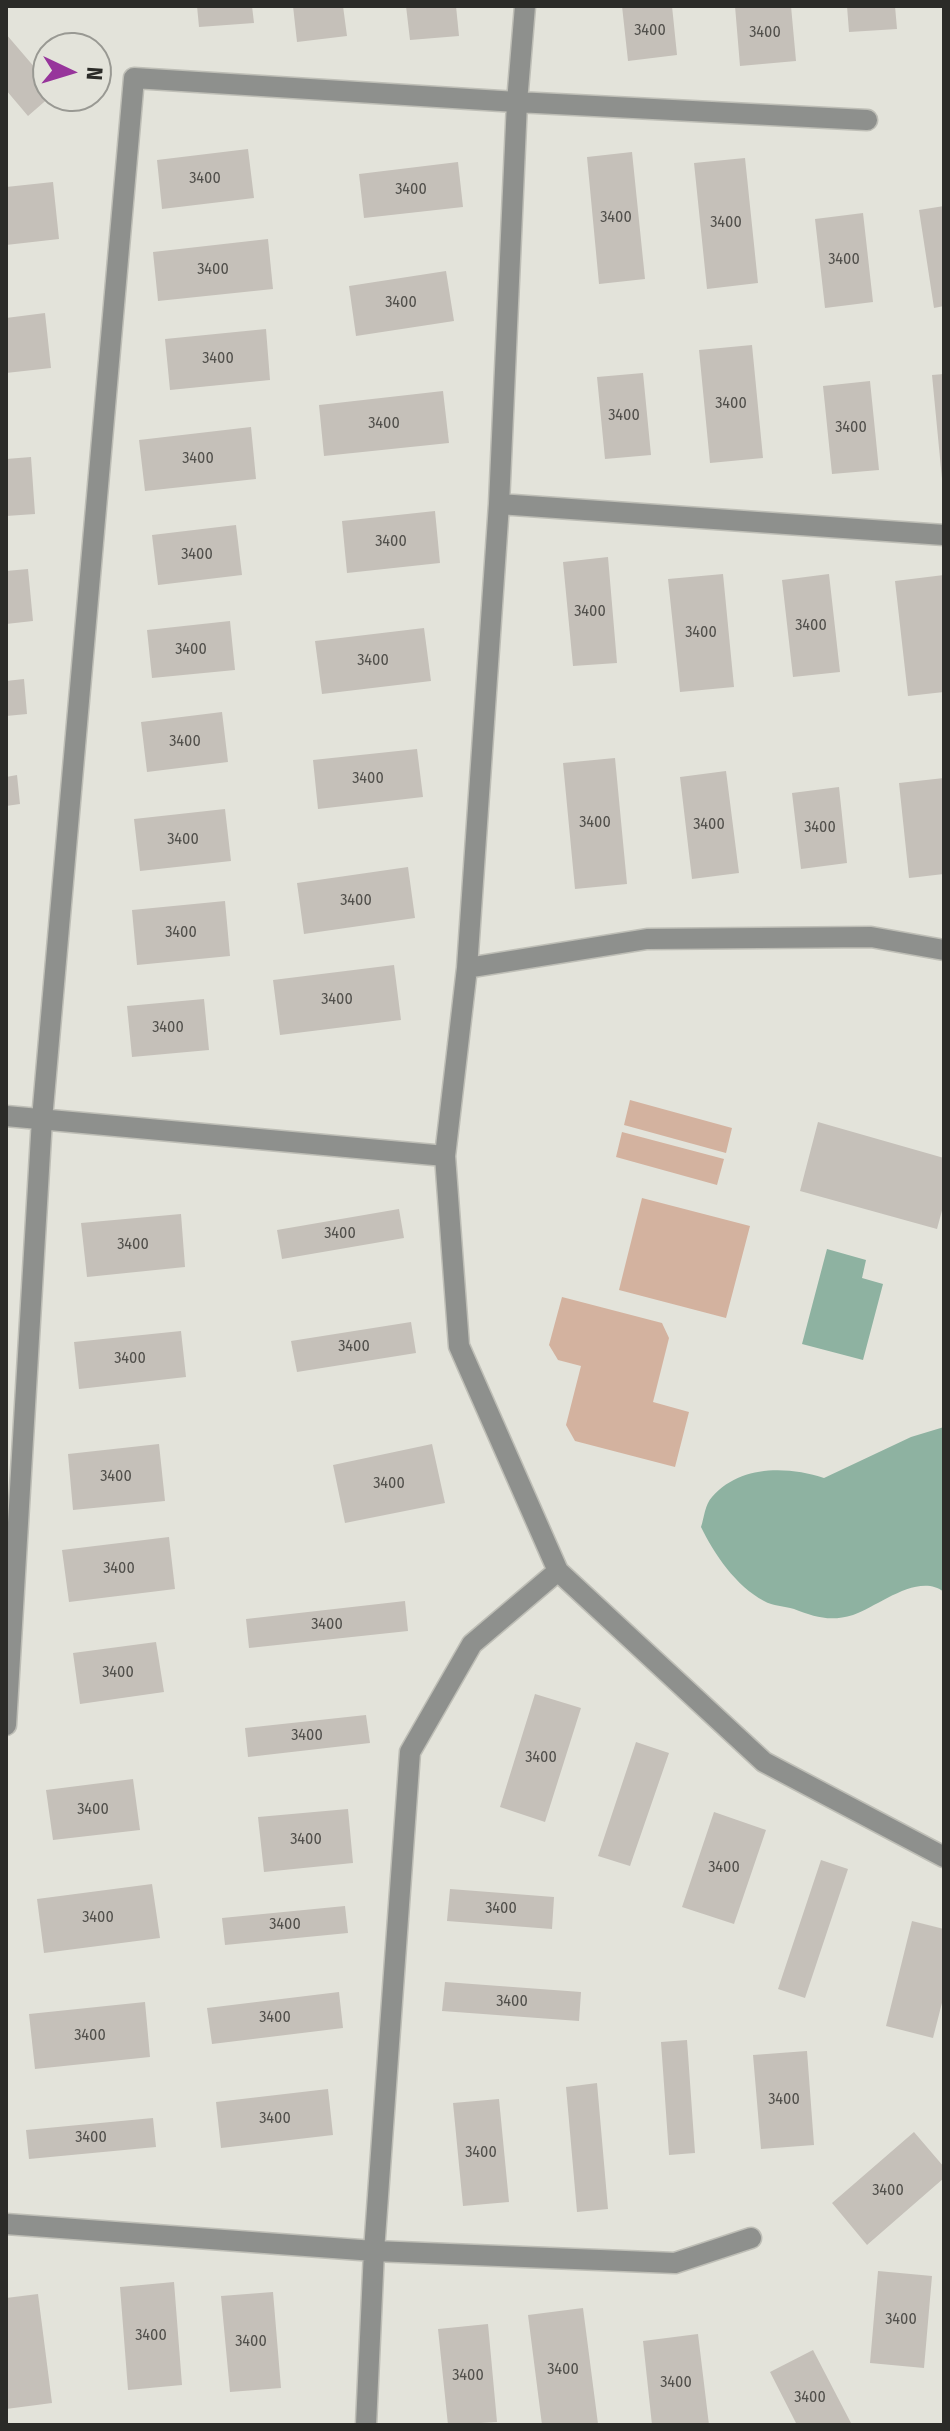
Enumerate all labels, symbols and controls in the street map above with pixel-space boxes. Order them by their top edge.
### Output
house number: 3400 [634,21,666,41]
house number: 3400 [749,23,781,43]
north arrow [32,32,112,112]
text: N [81,66,108,81]
house number: 3400 [189,169,221,189]
house number: 3400 [395,180,427,200]
house number: 3400 [600,208,632,228]
house number: 3400 [710,213,742,233]
house number: 3400 [828,250,860,270]
house number: 3400 [197,260,229,280]
house number: 3400 [385,293,417,313]
house number: 3400 [202,349,234,369]
house number: 3400 [715,394,747,414]
house number: 3400 [608,406,640,426]
house number: 3400 [368,414,400,434]
house number: 3400 [835,418,867,438]
house number: 3400 [182,449,214,469]
house number: 3400 [375,532,407,552]
house number: 3400 [181,545,213,565]
house number: 3400 [574,602,606,622]
house number: 3400 [795,616,827,636]
house number: 3400 [685,623,717,643]
house number: 3400 [175,640,207,660]
house number: 3400 [357,651,389,671]
house number: 3400 [169,732,201,752]
house number: 3400 [352,769,384,789]
house number: 3400 [579,813,611,833]
house number: 3400 [693,815,725,835]
house number: 3400 [804,818,836,838]
house number: 3400 [167,830,199,850]
house number: 3400 [340,891,372,911]
house number: 3400 [165,923,197,943]
house number: 3400 [321,990,353,1010]
house number: 3400 [152,1018,184,1038]
house number: 3400 [324,1224,356,1244]
house number: 3400 [117,1235,149,1255]
house number: 3400 [338,1337,370,1357]
house number: 3400 [114,1349,146,1369]
house number: 3400 [100,1467,132,1487]
house number: 3400 [373,1474,405,1494]
house number: 3400 [103,1559,135,1579]
house number: 3400 [311,1615,343,1635]
house number: 3400 [102,1663,134,1683]
house number: 3400 [291,1726,323,1746]
house number: 3400 [525,1748,557,1768]
house number: 3400 [77,1800,109,1820]
house number: 3400 [290,1830,322,1850]
house number: 3400 [708,1858,740,1878]
house number: 3400 [485,1899,517,1919]
house number: 3400 [82,1908,114,1928]
house number: 3400 [269,1915,301,1935]
house number: 3400 [496,1992,528,2012]
house number: 3400 [259,2008,291,2028]
house number: 3400 [74,2026,106,2046]
house number: 3400 [768,2090,800,2110]
house number: 3400 [259,2109,291,2129]
house number: 3400 [75,2128,107,2148]
house number: 3400 [465,2143,497,2163]
house number: 3400 [872,2181,904,2201]
house number: 3400 [885,2310,917,2330]
house number: 3400 [135,2326,167,2346]
house number: 3400 [235,2332,267,2352]
house number: 3400 [547,2360,579,2380]
house number: 3400 [452,2366,484,2386]
house number: 3400 [660,2373,692,2393]
house number: 3400 [794,2388,826,2408]

